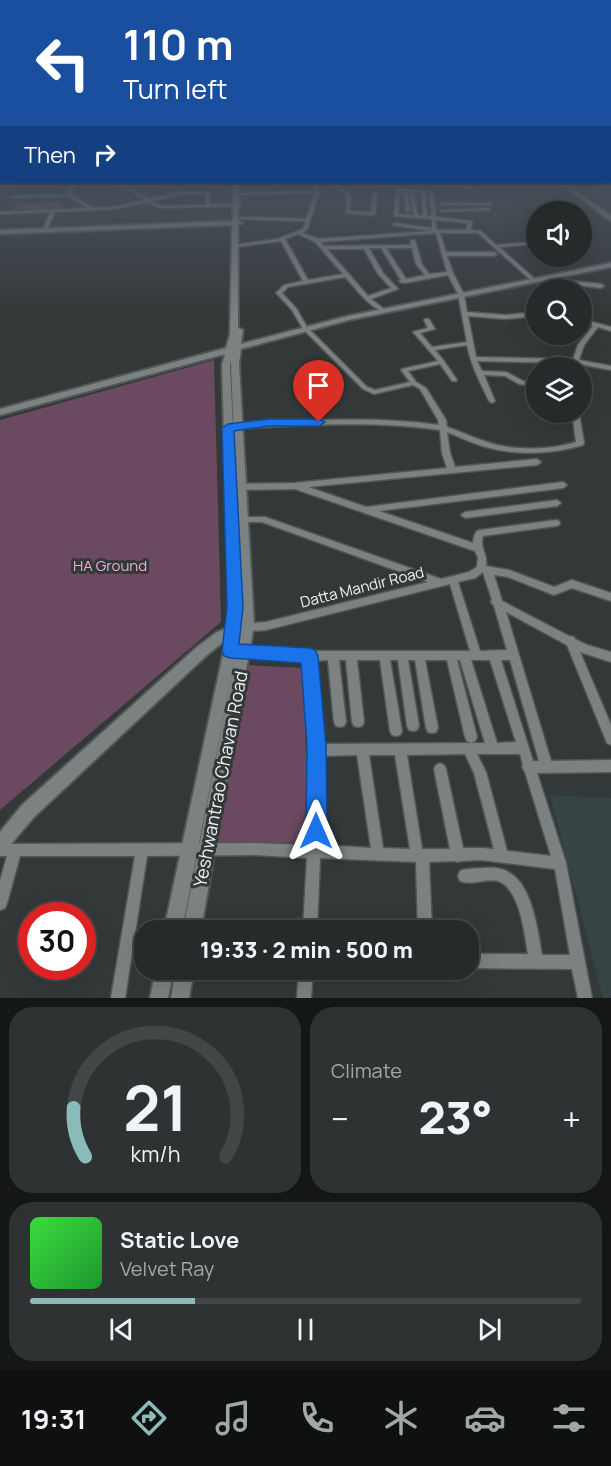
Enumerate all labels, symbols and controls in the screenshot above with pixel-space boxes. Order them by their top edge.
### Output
text: 110 m [123,15,234,73]
icon: left [24,24,102,102]
text: Turn left [123,70,227,107]
icon: right [88,138,121,171]
text: Then [24,140,76,170]
map controls [526,201,592,423]
button: sound [526,201,592,267]
button: search [526,279,592,345]
button: layers [526,357,592,423]
pin [293,360,344,422]
icon: arrive [302,369,335,402]
park label: HA Ground [73,555,147,576]
street label: Datta Mandir Road [298,561,426,613]
street label: Yeshwantrao Chavan Road [187,669,253,889]
position arrow [284,799,348,863]
speed limit sign: 30 [18,902,96,980]
text: 19:33 · 2 min · 500 m [200,935,413,965]
text: Climate [331,1057,402,1084]
text: 21 [123,1064,187,1150]
text: 23° [418,1086,492,1148]
text: − [331,1096,349,1141]
text: + [562,1096,581,1141]
text: km/h [130,1139,180,1168]
text: Static Love [120,1225,239,1255]
text: Velvet Ray [120,1255,214,1282]
icon: previous [105,1313,138,1346]
icon: pause [289,1313,322,1346]
icon: next [473,1313,506,1346]
icon: directions [128,1397,170,1439]
icon: music [212,1397,254,1439]
icon: phone [296,1397,338,1439]
icon: climate [380,1397,422,1439]
icon: car [464,1397,506,1439]
icon: filters [548,1397,590,1439]
text: 19:31 [21,1400,86,1437]

